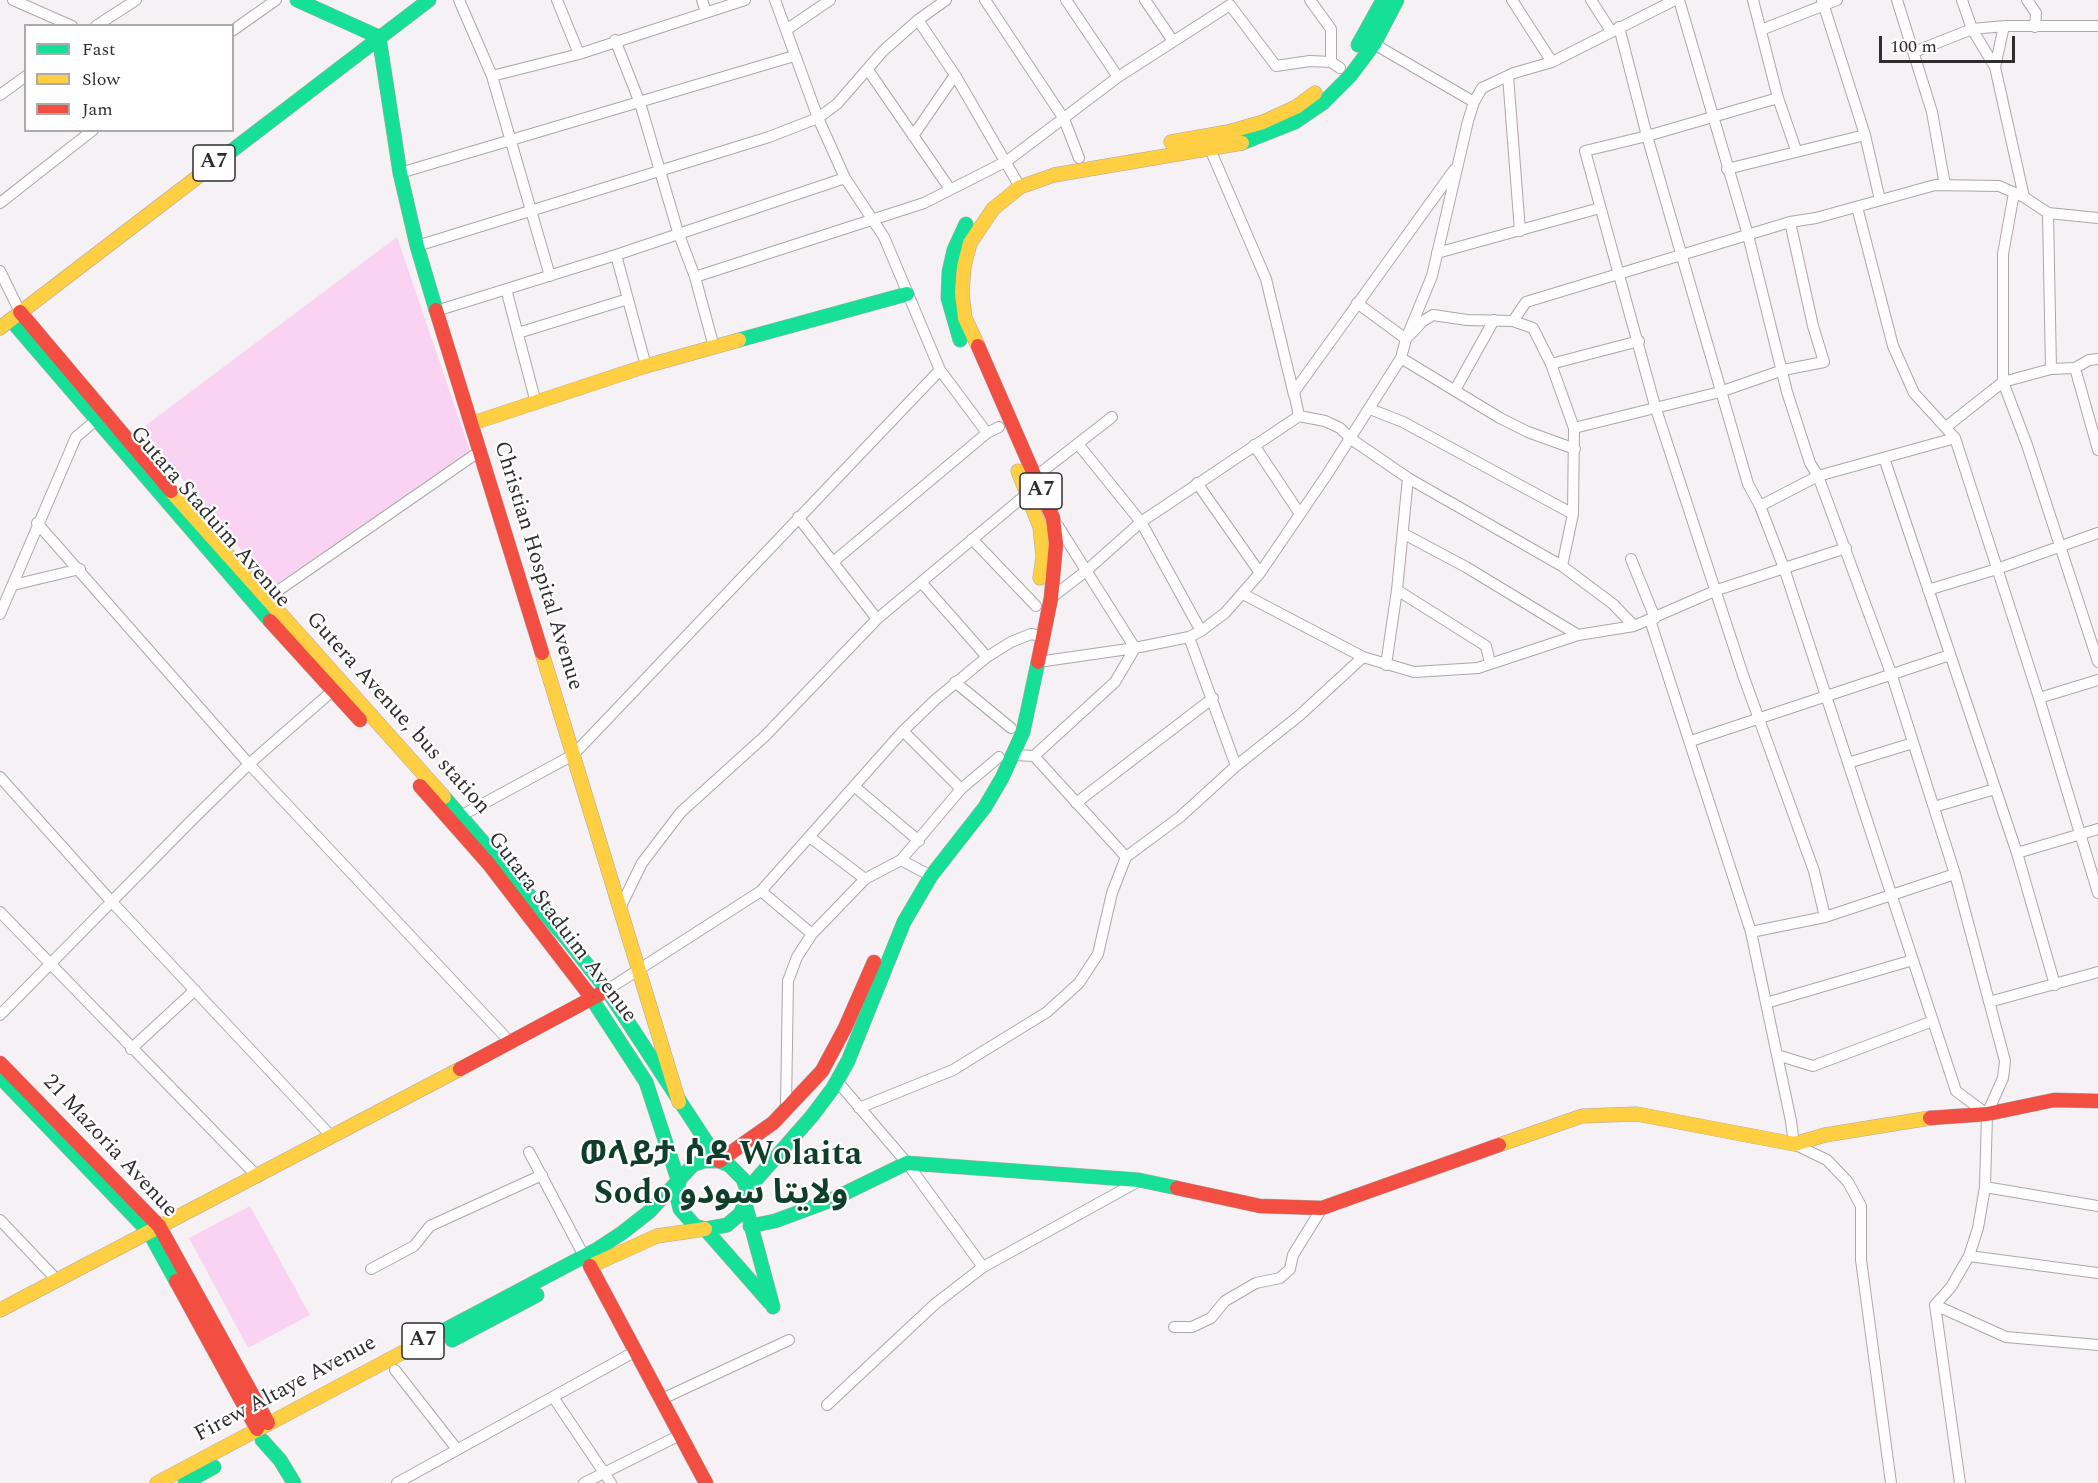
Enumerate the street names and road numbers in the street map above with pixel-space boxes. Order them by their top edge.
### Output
road number: A7 [193,145,235,181]
street label: Gutara Staduim Avenue [123,422,295,614]
street label: Christian Hospital Avenue [487,438,587,694]
road number: A7 [1020,473,1062,509]
street label: Gutera Avenue, bus station [299,607,495,821]
street label: Gutara Staduim Avenue [481,827,641,1029]
street label: 21 Mazoria Avenue [36,1070,182,1224]
road number: A7 [402,1323,444,1359]
street label: Firew Altaye Avenue [191,1331,381,1449]

